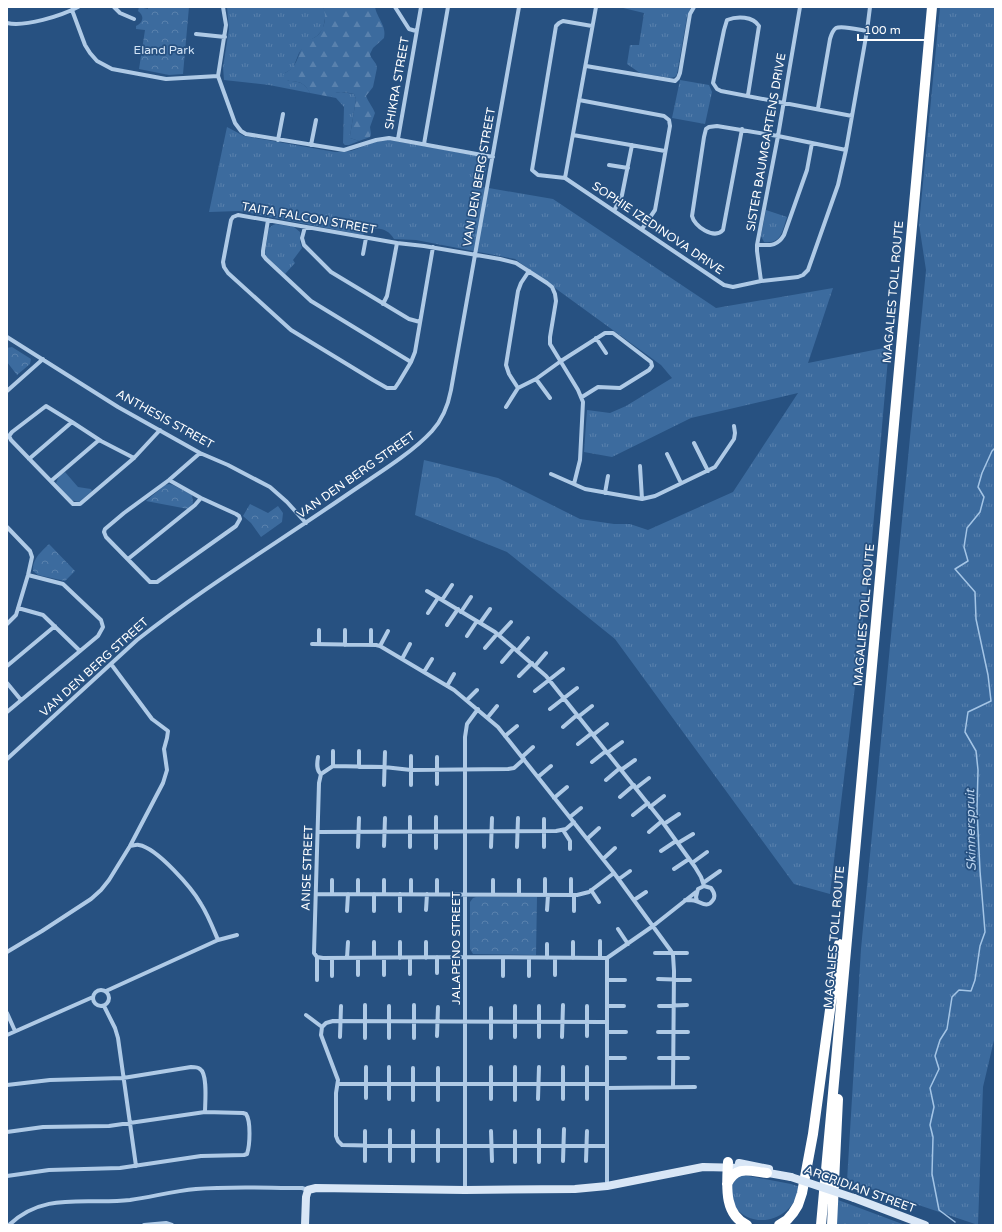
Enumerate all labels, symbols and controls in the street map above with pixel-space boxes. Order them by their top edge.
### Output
scale bar [858,16,927,42]
text: 100 m [864,23,901,37]
street label: SHIKRA STREET [382,35,412,130]
park label: Eland Park [133,43,195,57]
street label: SISTER BAUMGARTENS DRIVE [743,51,789,232]
street label: VAN DEN BERG STREET [460,106,498,248]
street label: SOPHIE IZEDINOVA DRIVE [590,179,727,278]
street label: TAITA FALCON STREET [241,199,378,237]
street label: MAGALIES TOLL ROUTE [880,220,906,364]
street label: ANTHESIS STREET [114,386,217,452]
street label: VAN DEN BERG STREET [294,428,418,521]
street label: MAGALIES TOLL ROUTE [851,543,877,687]
street label: VAN DEN BERG STREET [37,614,152,719]
water label: Skinnerspruit [962,787,980,871]
street label: ANISE STREET [299,824,316,911]
street label: MAGALIES TOLL ROUTE [821,865,847,1009]
street label: JALAPENO STREET [449,890,463,1005]
street label: ARCRIDIAN STREET [802,1162,918,1216]

